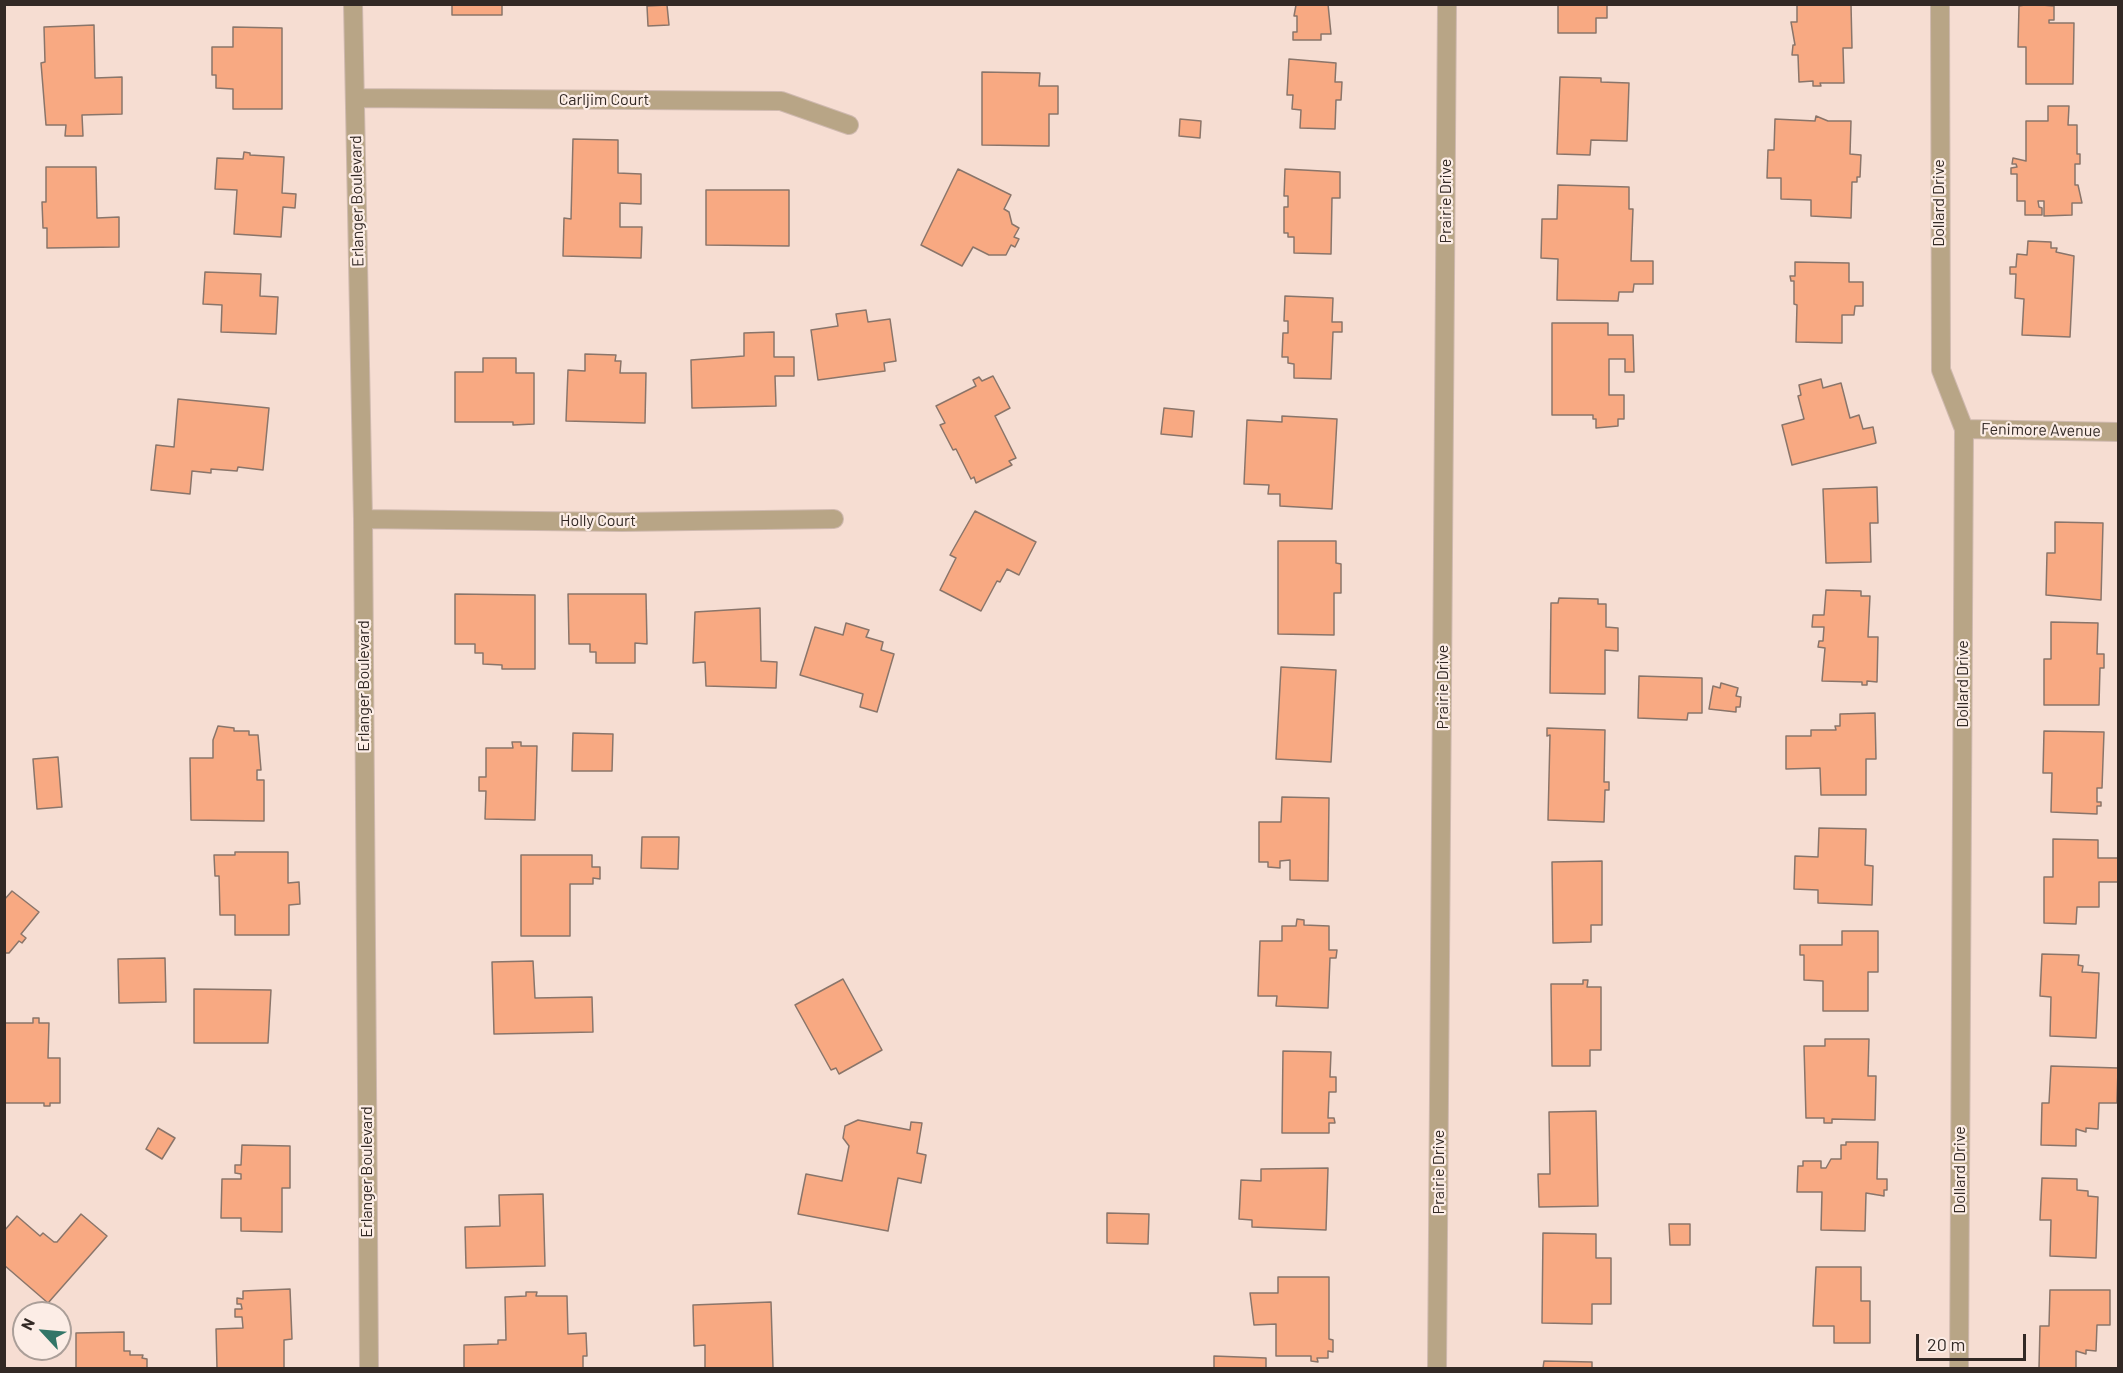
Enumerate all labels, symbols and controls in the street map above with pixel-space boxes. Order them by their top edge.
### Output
street label: Carljim Court [559,90,649,110]
street label: Erlanger Boulevard [346,135,368,267]
street label: Prairie Drive [1436,159,1456,243]
street label: Dollard Drive [1929,159,1949,247]
street label: Fenimore Avenue [1981,419,2101,441]
street label: Holly Court [560,511,636,531]
street label: Erlanger Boulevard [354,620,374,752]
street label: Dollard Drive [1953,640,1973,728]
street label: Prairie Drive [1433,645,1453,729]
street label: Erlanger Boulevard [357,1106,377,1238]
street label: Dollard Drive [1950,1126,1970,1214]
street label: Prairie Drive [1429,1130,1449,1214]
north arrow [12,1301,72,1361]
text: N [16,1315,38,1333]
scale bar [1919,1322,2028,1360]
text: 20 m [1927,1333,1965,1355]

